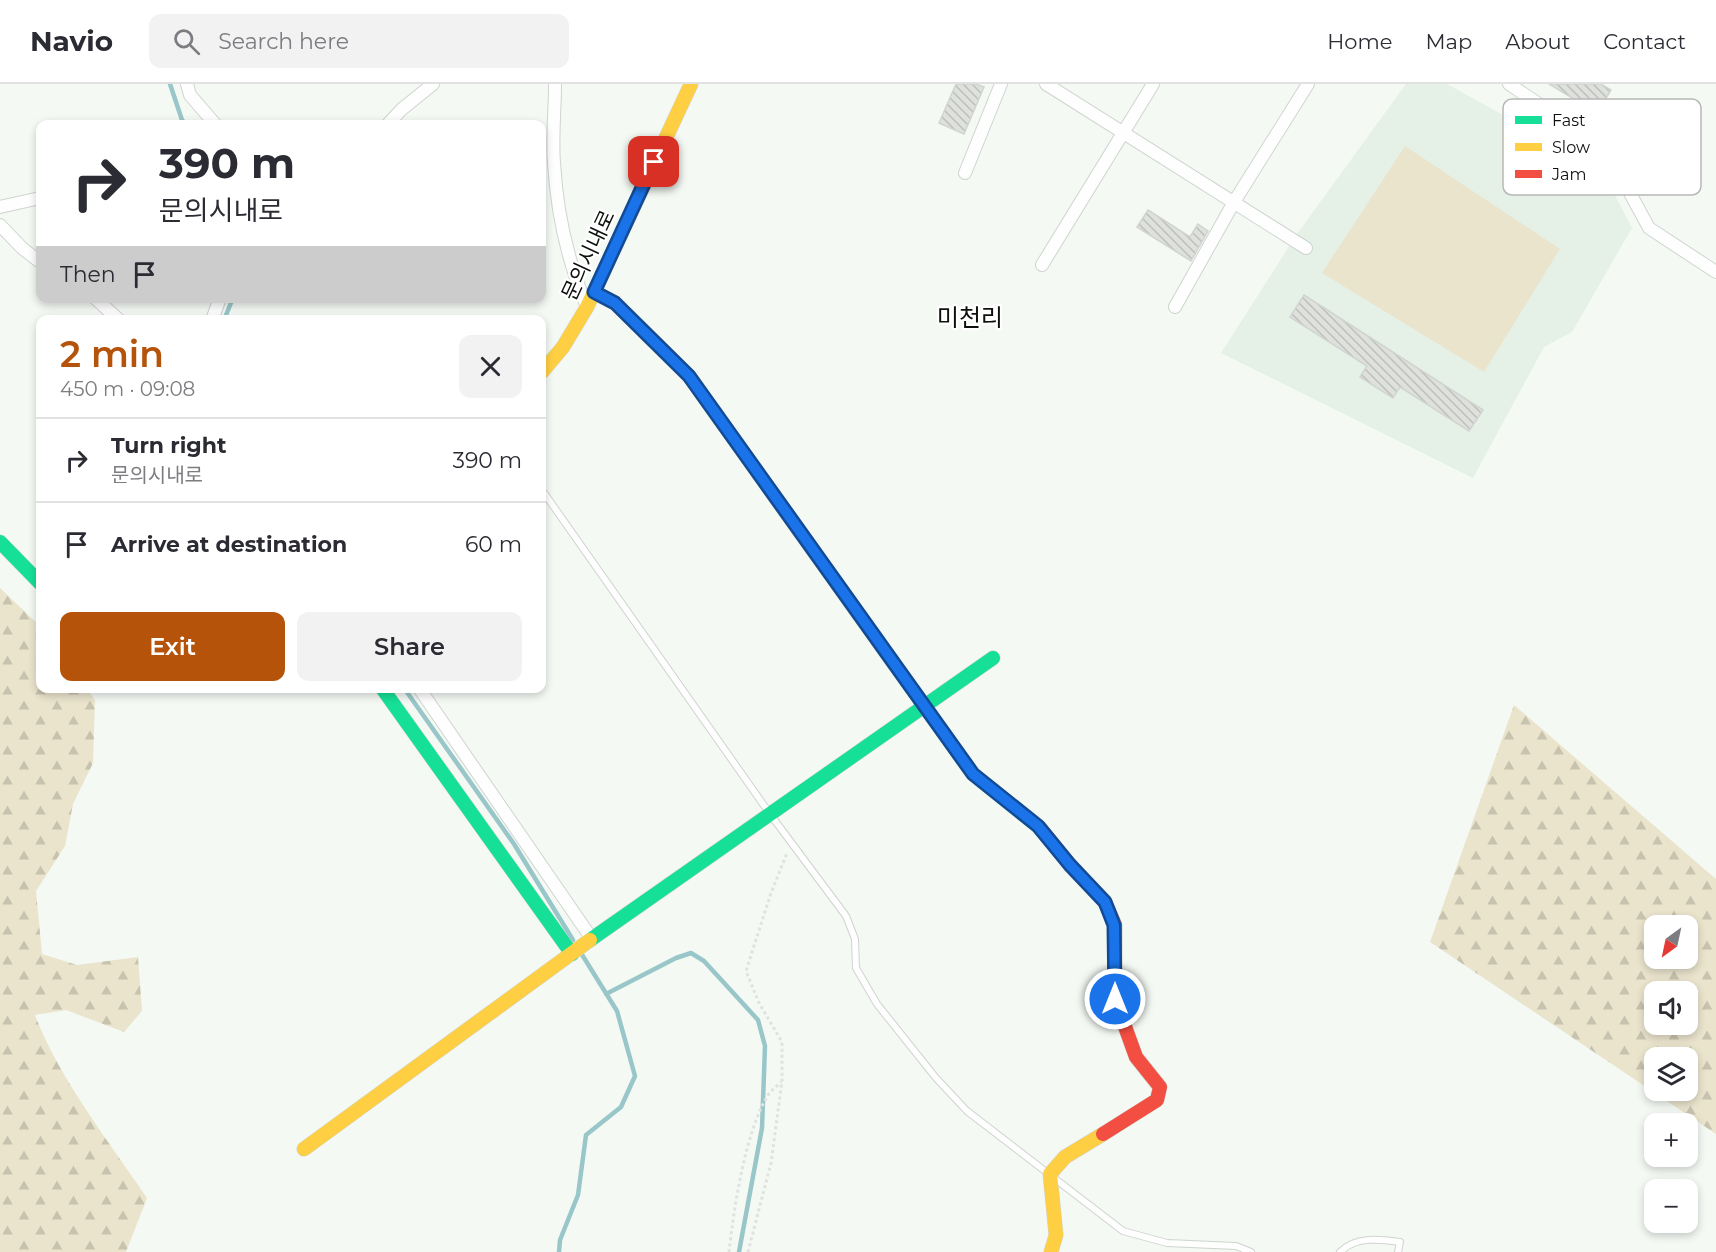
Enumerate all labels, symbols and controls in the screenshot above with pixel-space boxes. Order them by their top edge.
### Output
search box [149,14,569,68]
text: Navio [30,24,113,58]
icon: search [170,25,203,58]
text: Search here [218,28,349,55]
text: Home [1327,29,1392,54]
text: Map [1425,29,1472,54]
text: About [1505,29,1570,54]
text: Contact [1603,29,1686,54]
legend [1503,99,1701,195]
text: Fast [1552,111,1586,130]
pin [628,136,679,187]
text: 390 m [159,137,295,189]
text: Slow [1552,138,1590,157]
icon: right [60,144,138,222]
icon: arrive [637,145,670,178]
text: Jam [1551,165,1586,184]
text: 문의시내로 [159,194,283,227]
street label: 문의시내로 [556,206,620,304]
icon: arrive [128,258,161,291]
text: Then [60,261,116,288]
district label: 미천리 [937,303,1003,332]
text: 2 min [60,332,164,376]
button: close [459,335,522,398]
text: 450 m · 09:08 [60,377,195,401]
text: Turn right [111,432,226,459]
icon: right [60,444,93,477]
text: 390 m [453,447,522,474]
text: 문의시내로 [111,463,203,487]
icon: arrive [60,528,93,561]
text: Arrive at destination [111,531,347,558]
text: 60 m [465,531,522,558]
button: Exit [60,612,285,681]
button: Share [297,612,522,681]
north arrow [1644,915,1698,969]
map controls [1644,915,1698,1233]
position arrow [1083,967,1147,1031]
button: sound [1644,981,1698,1035]
button: layers [1644,1047,1698,1101]
button: + [1644,1113,1698,1167]
button: − [1644,1179,1698,1233]

